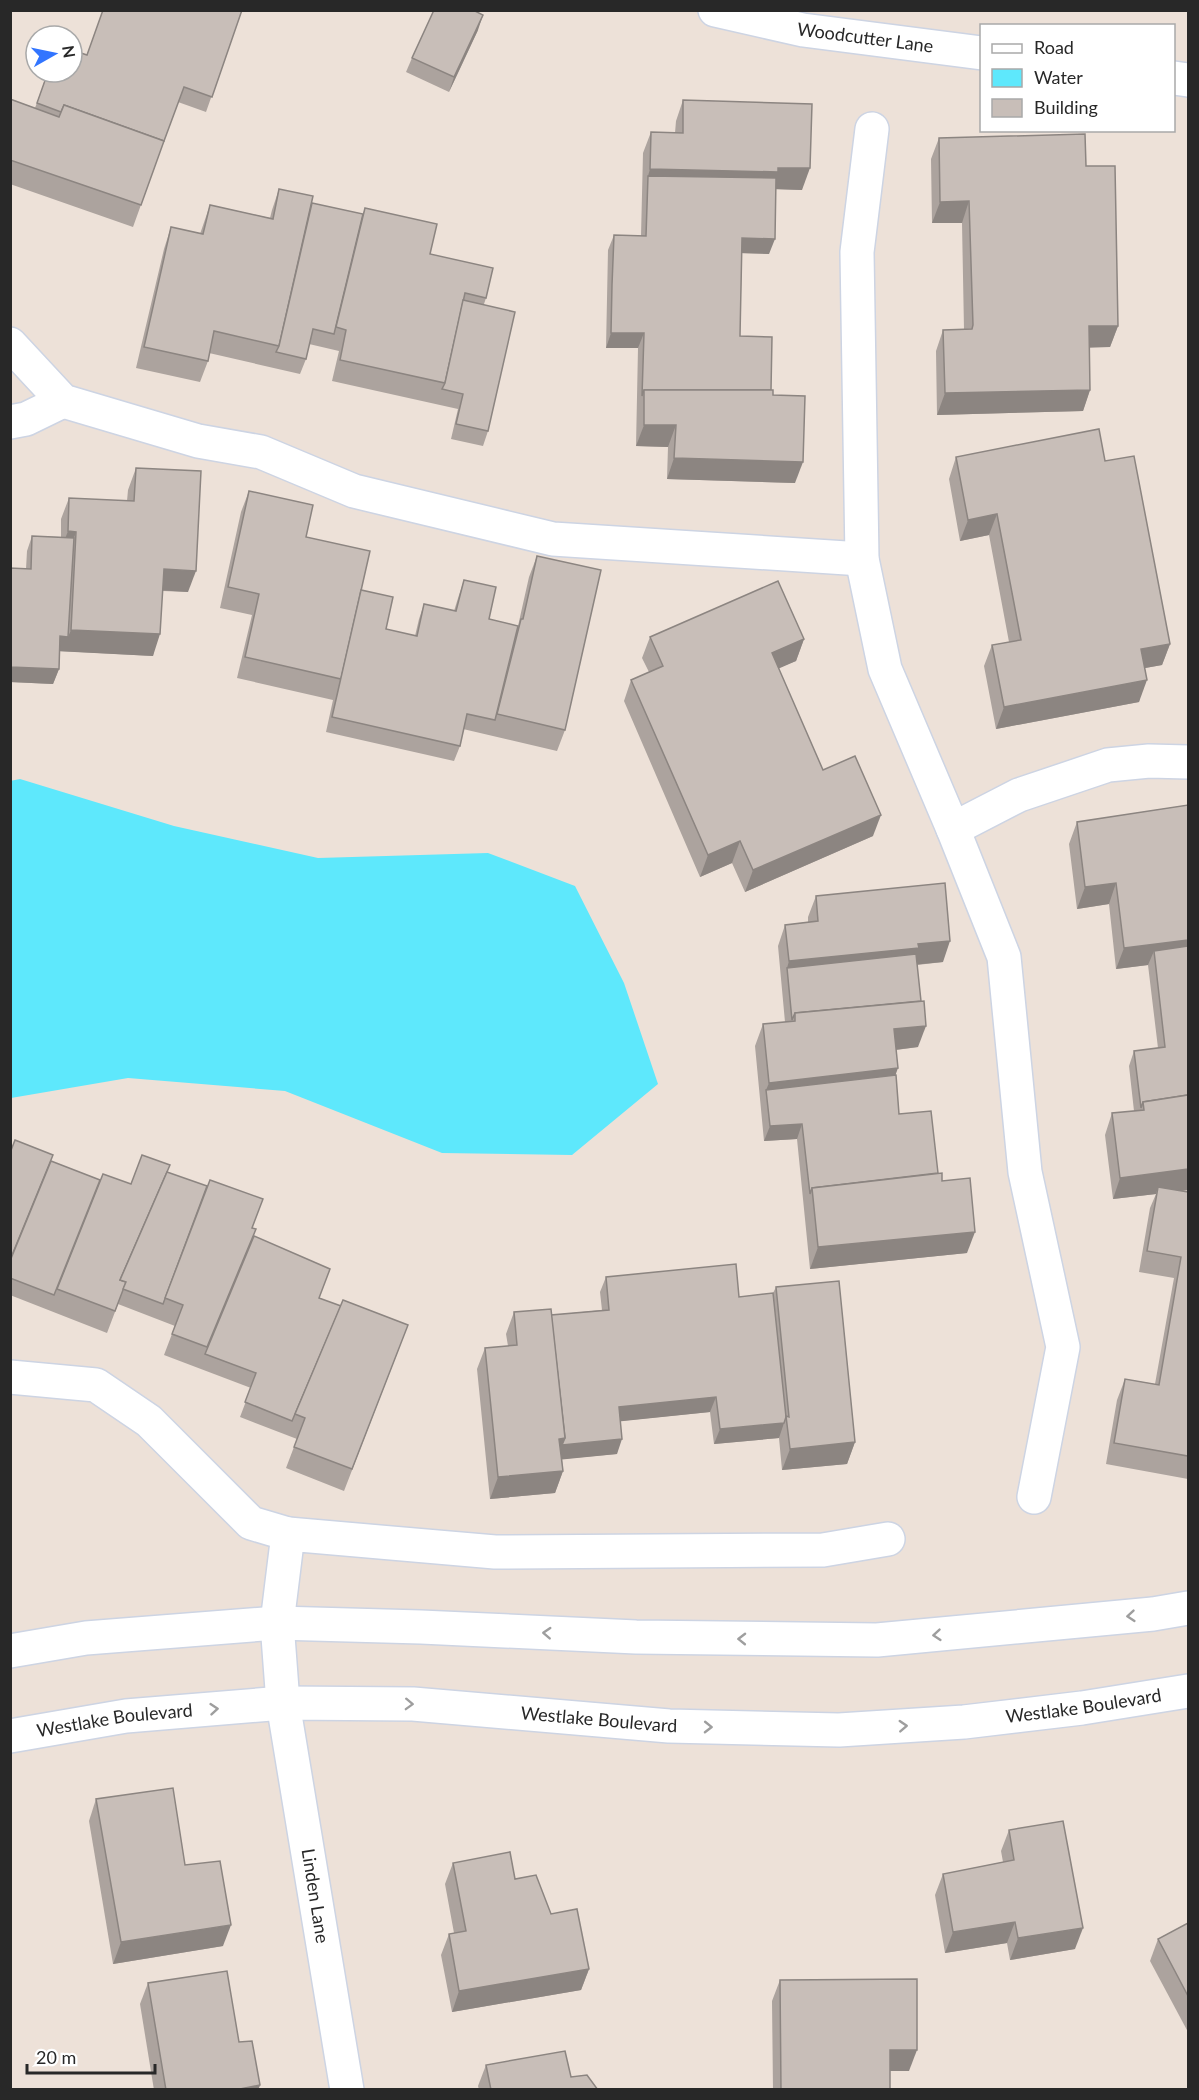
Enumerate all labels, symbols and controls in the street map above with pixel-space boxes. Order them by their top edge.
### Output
street label: Woodcutter Lane [796,17,935,57]
north arrow [24,24,84,84]
legend [980,24,1175,132]
text: Road [1034,36,1074,58]
text: N [59,44,80,59]
text: Water [1034,66,1083,88]
text: Building [1034,96,1098,118]
one-way arrow [1126,1609,1135,1622]
one-way arrow [542,1626,551,1639]
one-way arrow [932,1628,941,1641]
one-way arrow [737,1632,746,1645]
street label: Westlake Boulevard [1004,1683,1163,1727]
one-way arrow [404,1697,413,1710]
street label: Westlake Boulevard [35,1699,193,1741]
street label: Westlake Boulevard [520,1701,678,1736]
one-way arrow [210,1702,219,1715]
one-way arrow [898,1719,907,1732]
one-way arrow [703,1721,712,1733]
street label: Linden Lane [298,1847,334,1945]
scale bar [27,2037,154,2075]
text: 20 m [36,2046,76,2068]

